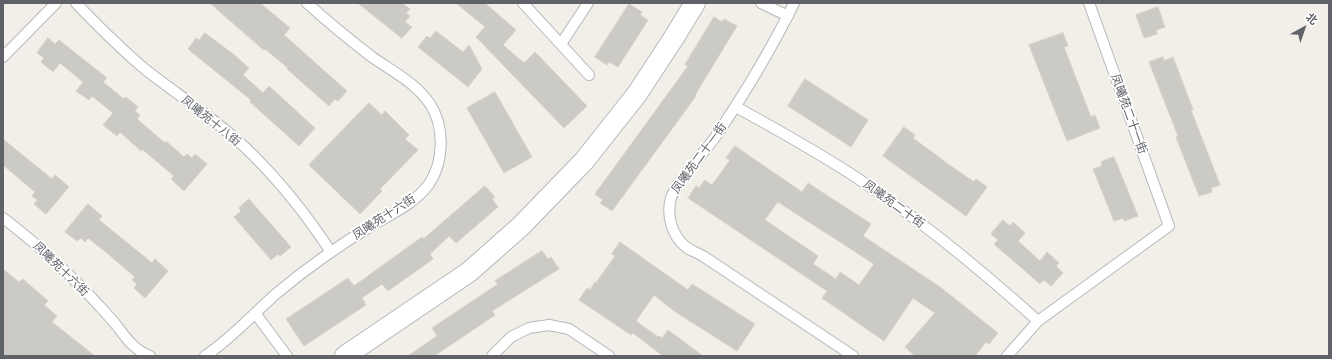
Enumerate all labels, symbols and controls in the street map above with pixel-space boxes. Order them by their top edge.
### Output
north arrow [1284,8,1324,48]
text: 北 [1304,10,1320,27]
street label: 凤曦苑二十一街 [1108,72,1150,156]
street label: 凤曦苑十八街 [178,93,244,149]
street label: 凤曦苑二十一街 [668,120,730,196]
street label: 凤曦苑二十街 [861,177,927,231]
street label: 凤曦苑十六街 [350,191,418,243]
street label: 凤曦苑十六街 [30,239,92,299]

